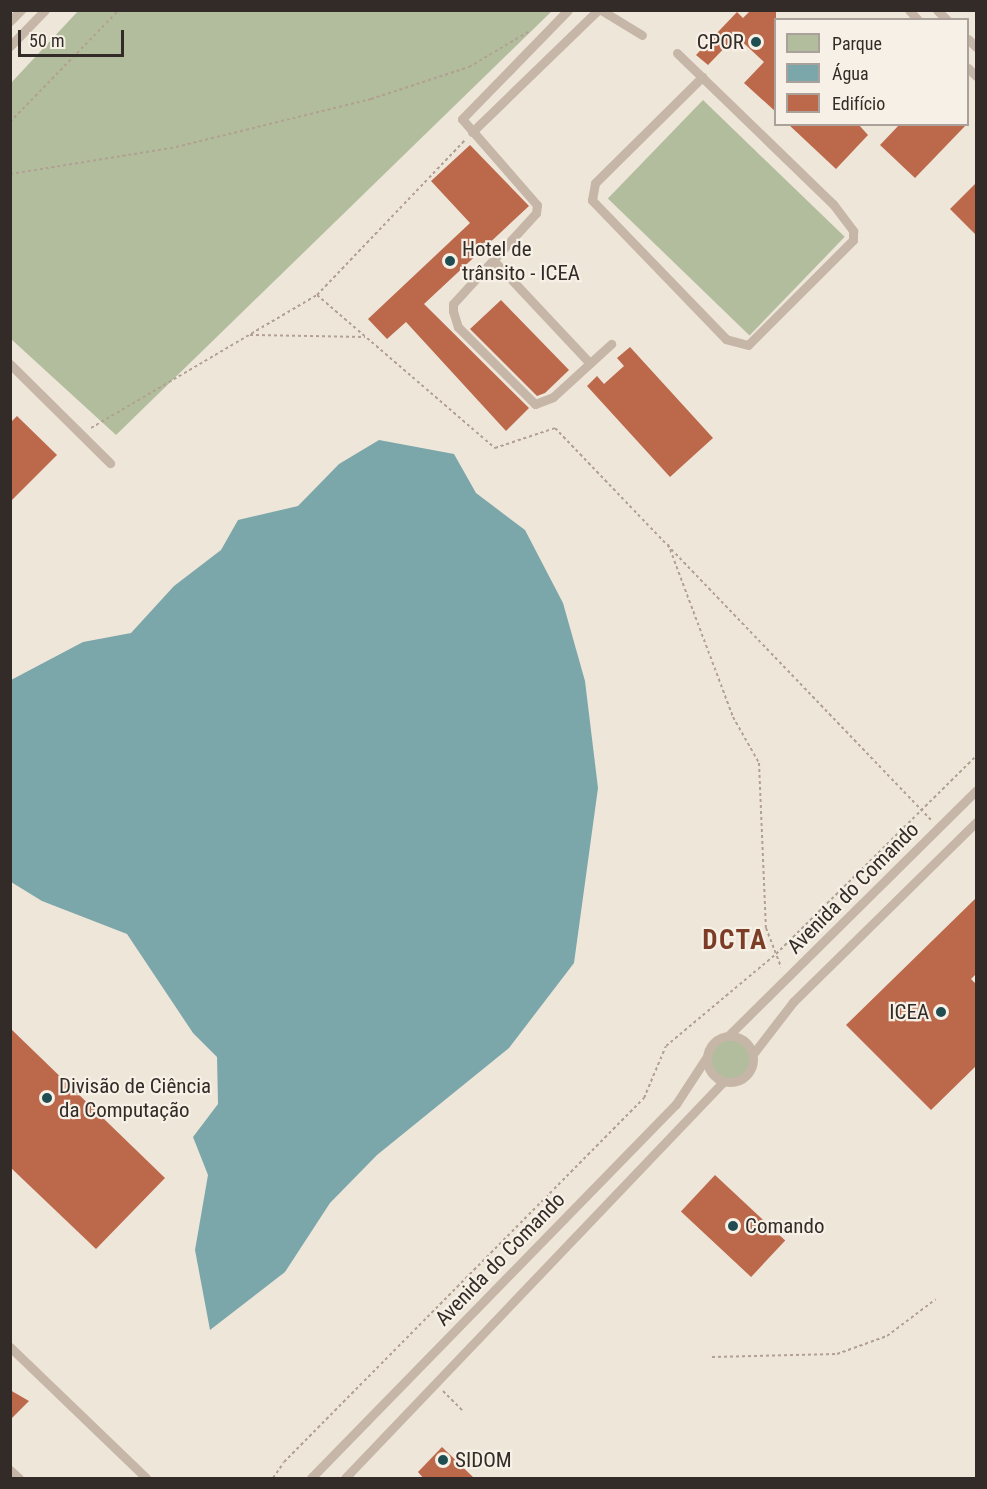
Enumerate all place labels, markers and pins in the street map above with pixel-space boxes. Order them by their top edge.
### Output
place label: CPOR [697,29,744,55]
marker: CPOR [749,35,763,49]
place label: Hotel de trânsito - ICEA [462,236,580,286]
marker: Hotel de trânsito - ICEA [443,254,457,268]
place label: ICEA [889,999,929,1025]
marker: ICEA [934,1005,948,1019]
place label: Divisão de Ciência da Computação [59,1073,211,1123]
marker: Divisão de Ciência da Computação [40,1091,54,1105]
place label: Comando [745,1213,824,1239]
marker: Comando [726,1219,740,1233]
place label: SIDOM [455,1447,512,1473]
marker: SIDOM [436,1453,450,1467]

